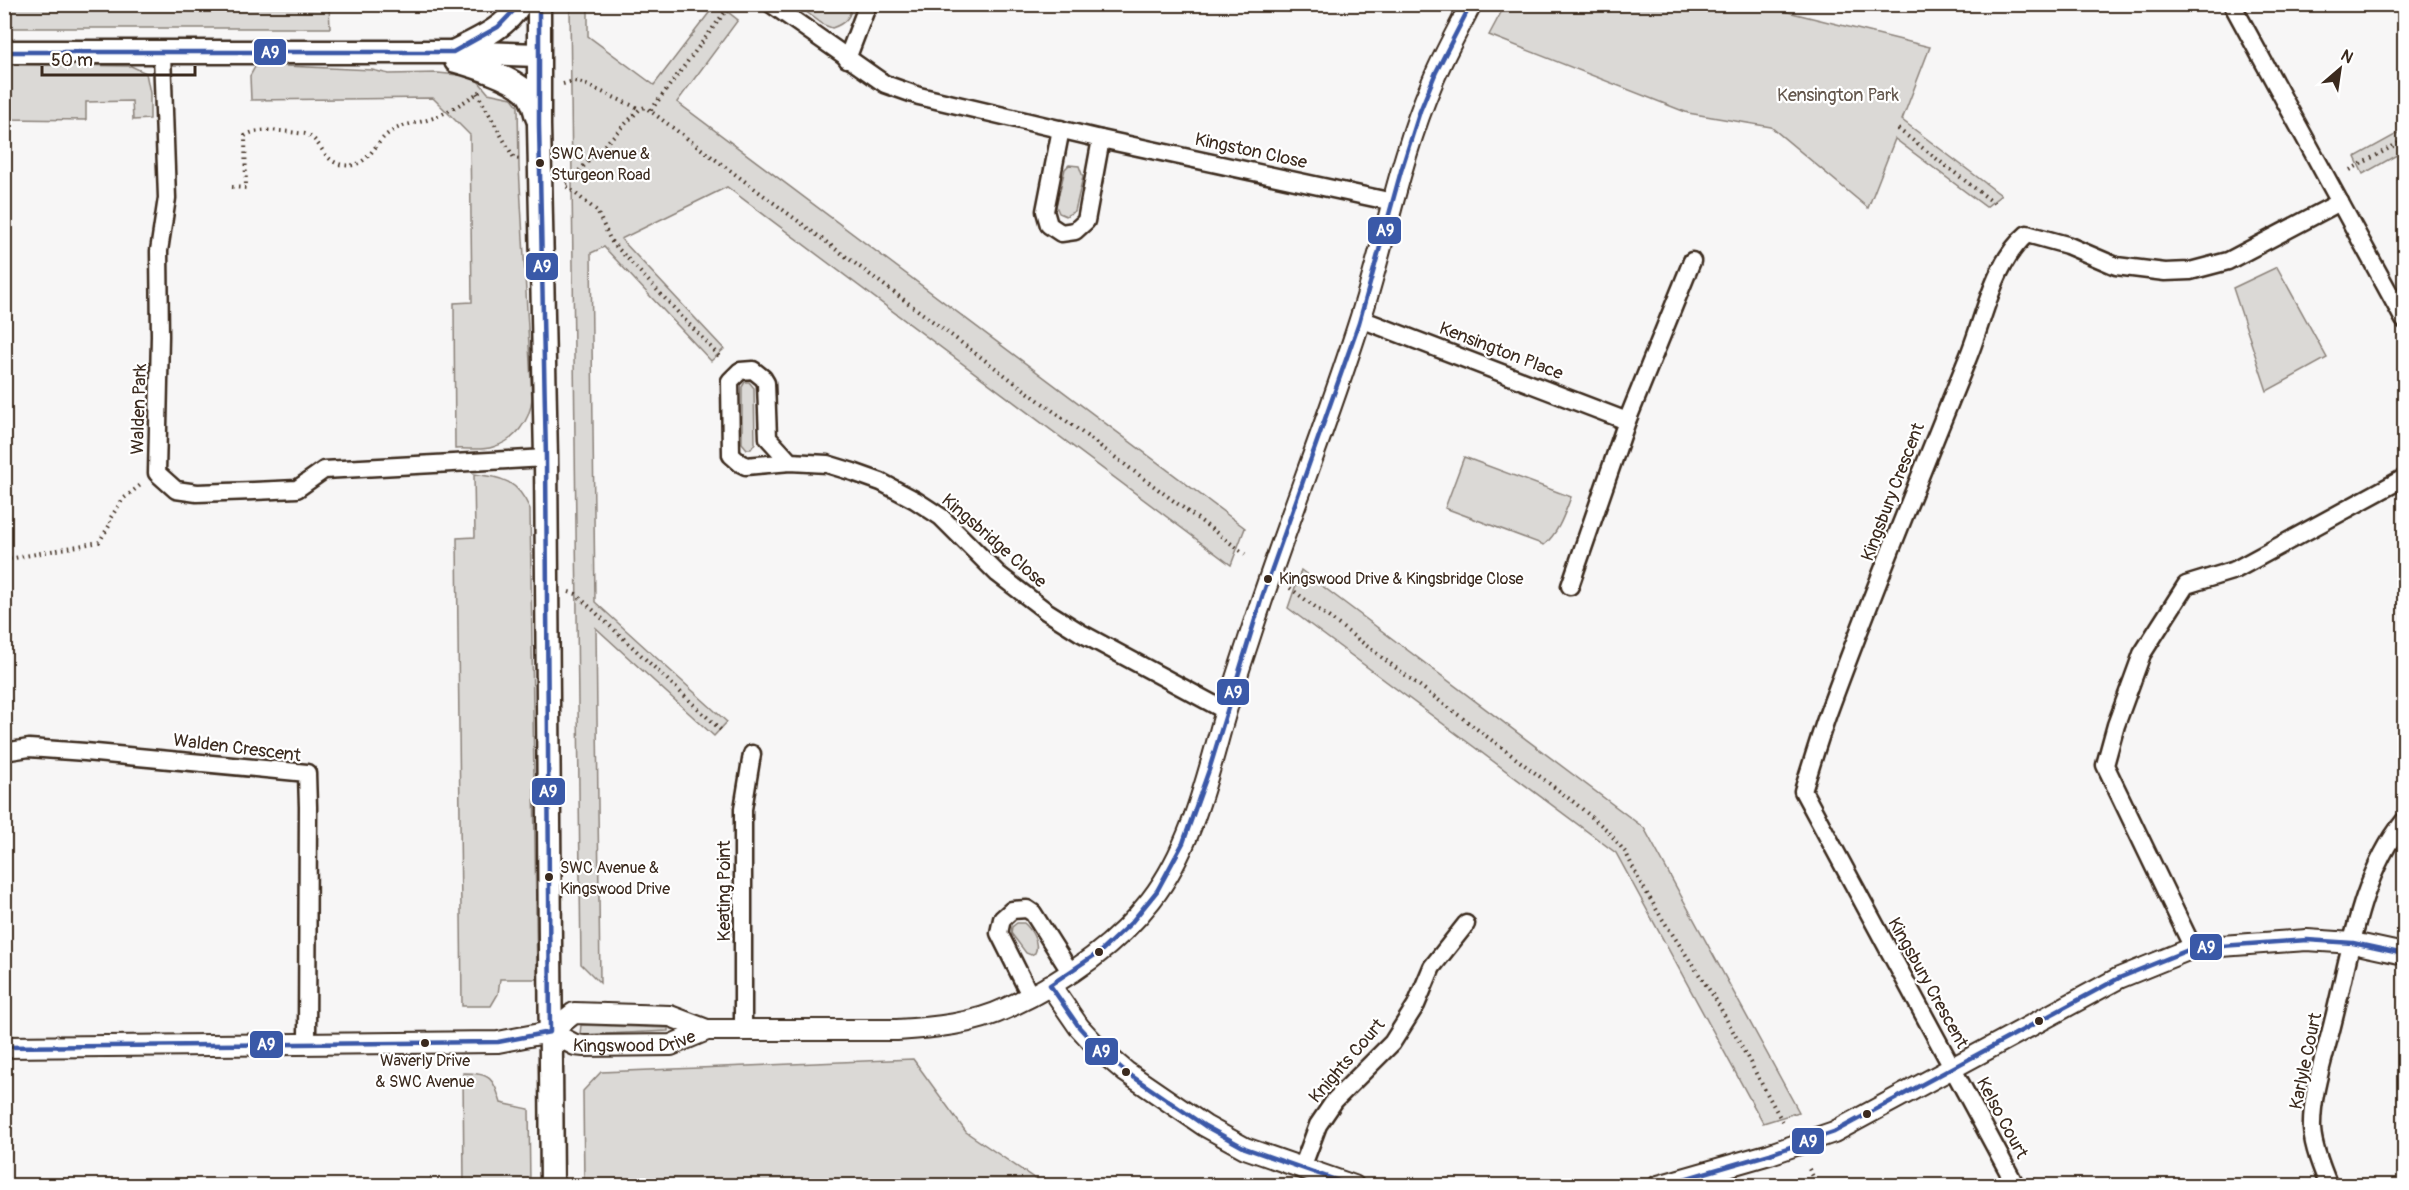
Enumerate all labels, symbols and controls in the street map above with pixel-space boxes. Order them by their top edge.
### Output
line badge: A9 [253,38,287,66]
scale bar [42,39,195,77]
north arrow [2310,39,2370,99]
text: A9 [261,43,279,63]
text: N [2337,45,2357,68]
text: 50 m [51,49,93,72]
park label: Kensington Park [1777,84,1899,107]
street label: Kingston Close [1193,128,1309,174]
place label: SWC Avenue & Sturgeon Road [551,144,651,185]
marker: SWC Avenue & Sturgeon Road [534,157,546,169]
line badge: A9 [1367,216,1402,245]
text: A9 [1376,221,1394,241]
line badge: A9 [525,252,559,281]
text: A9 [533,257,551,277]
street label: Kensington Place [1436,317,1566,385]
street label: Walden Park [126,363,152,455]
street label: Kingsbury Crescent [1856,419,1930,564]
street label: Kingsbridge Close [937,489,1052,593]
place label: Kingswood Drive & Kingsbridge Close [1279,569,1524,589]
marker: Kingswood Drive & Kingsbridge Close [1262,573,1274,585]
line badge: A9 [1216,678,1250,706]
text: A9 [1224,683,1242,703]
street label: Walden Crescent [172,729,303,767]
line badge: A9 [531,777,566,806]
text: A9 [539,782,557,802]
street label: Keating Point [713,840,736,941]
place label: SWC Avenue & Kingswood Drive [560,858,670,899]
marker: SWC Avenue & Kingswood Drive [543,871,555,883]
street label: Kingsbury Crescent [1883,914,1974,1053]
line badge: A9 [2189,933,2223,961]
text: A9 [2197,938,2215,958]
unlabelled marker [1093,946,1105,958]
street label: Karlyle Court [2285,1010,2328,1111]
street label: Knights Court [1304,1013,1390,1108]
unlabelled marker [2033,1015,2045,1027]
street label: Kingswood Drive [572,1024,699,1058]
line badge: A9 [249,1030,284,1059]
text: A9 [257,1035,275,1055]
marker: Waverly Drive & SWC Avenue [419,1037,431,1049]
line badge: A9 [1084,1037,1119,1066]
text: A9 [1092,1042,1110,1062]
place label: Waverly Drive & SWC Avenue [375,1051,475,1092]
unlabelled marker [1120,1066,1132,1078]
street label: Kelso Court [1971,1073,2033,1163]
unlabelled marker [1861,1108,1873,1120]
line badge: A9 [1791,1127,1825,1155]
text: A9 [1799,1132,1817,1152]

